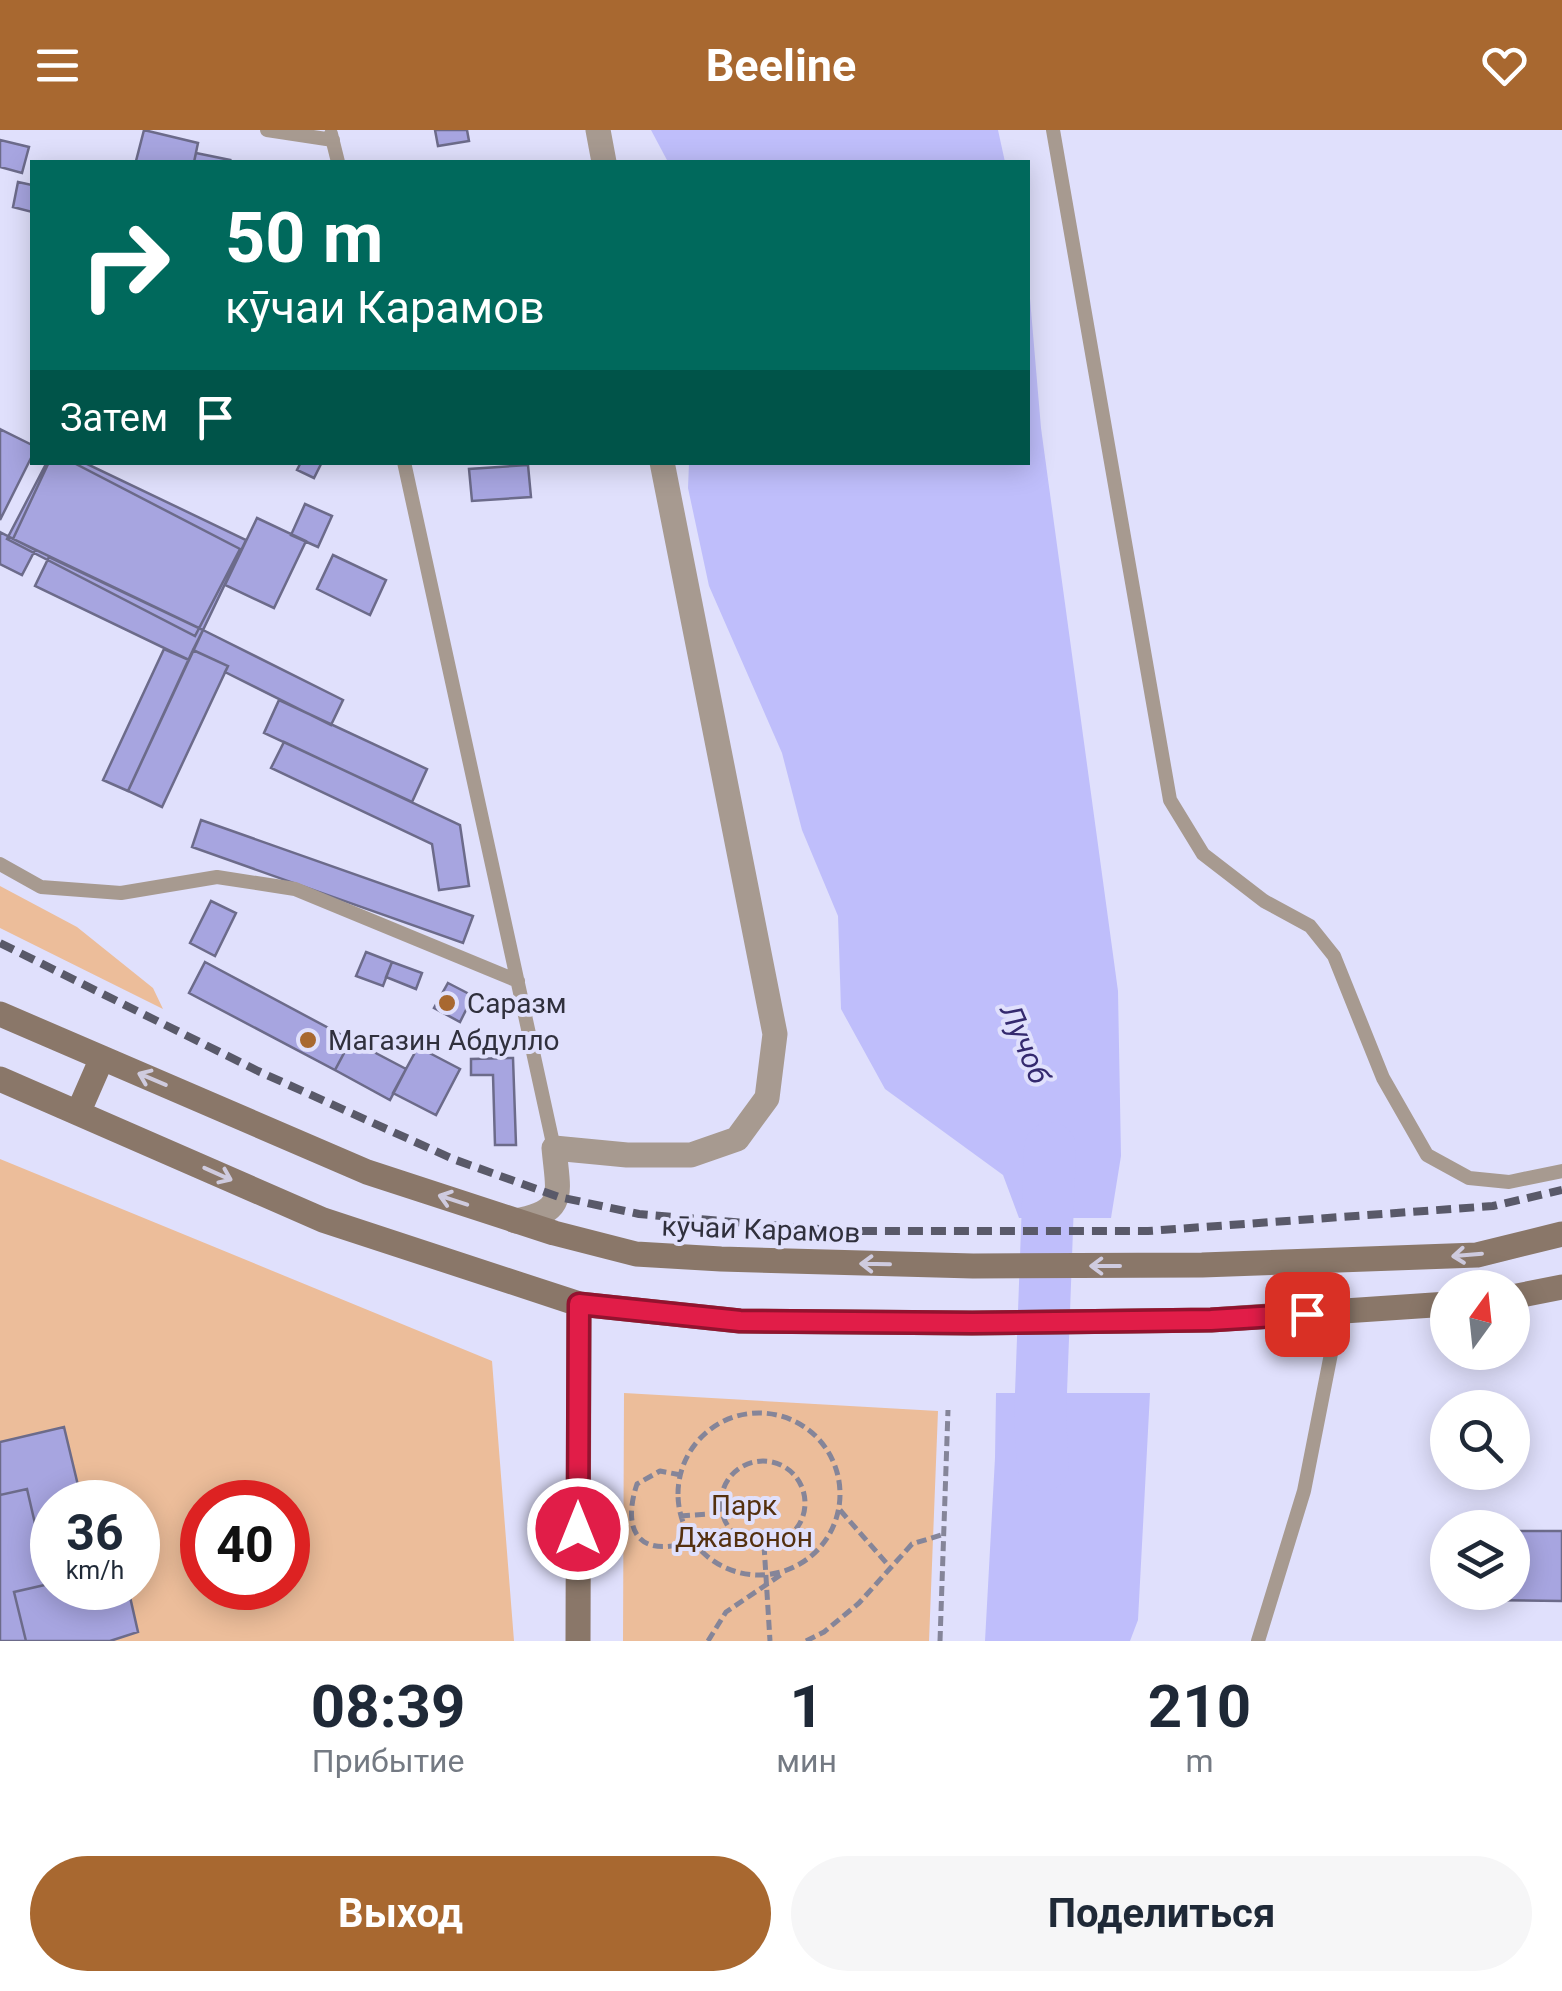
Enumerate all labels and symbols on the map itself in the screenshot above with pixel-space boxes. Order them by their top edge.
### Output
place label: Саразм [467,987,566,1020]
marker: Саразм [436,992,458,1014]
water label: Лучоб [993,998,1058,1090]
place label: Магазин Абдулло [328,1024,560,1057]
marker: Магазин Абдулло [297,1029,319,1051]
one-way arrow [137,1069,168,1087]
one-way arrow [202,1166,233,1184]
one-way arrow [438,1190,470,1208]
street label: кӯчаи Карамов [661,1210,861,1249]
one-way arrow [1451,1245,1484,1264]
one-way arrow [860,1254,892,1274]
one-way arrow [1089,1256,1121,1275]
north arrow [1430,1270,1530,1370]
pin [1265,1272,1350,1357]
position arrow [526,1477,630,1581]
speed limit sign: 40 [180,1480,310,1610]
park label: Парк Джавонон [675,1489,813,1554]

